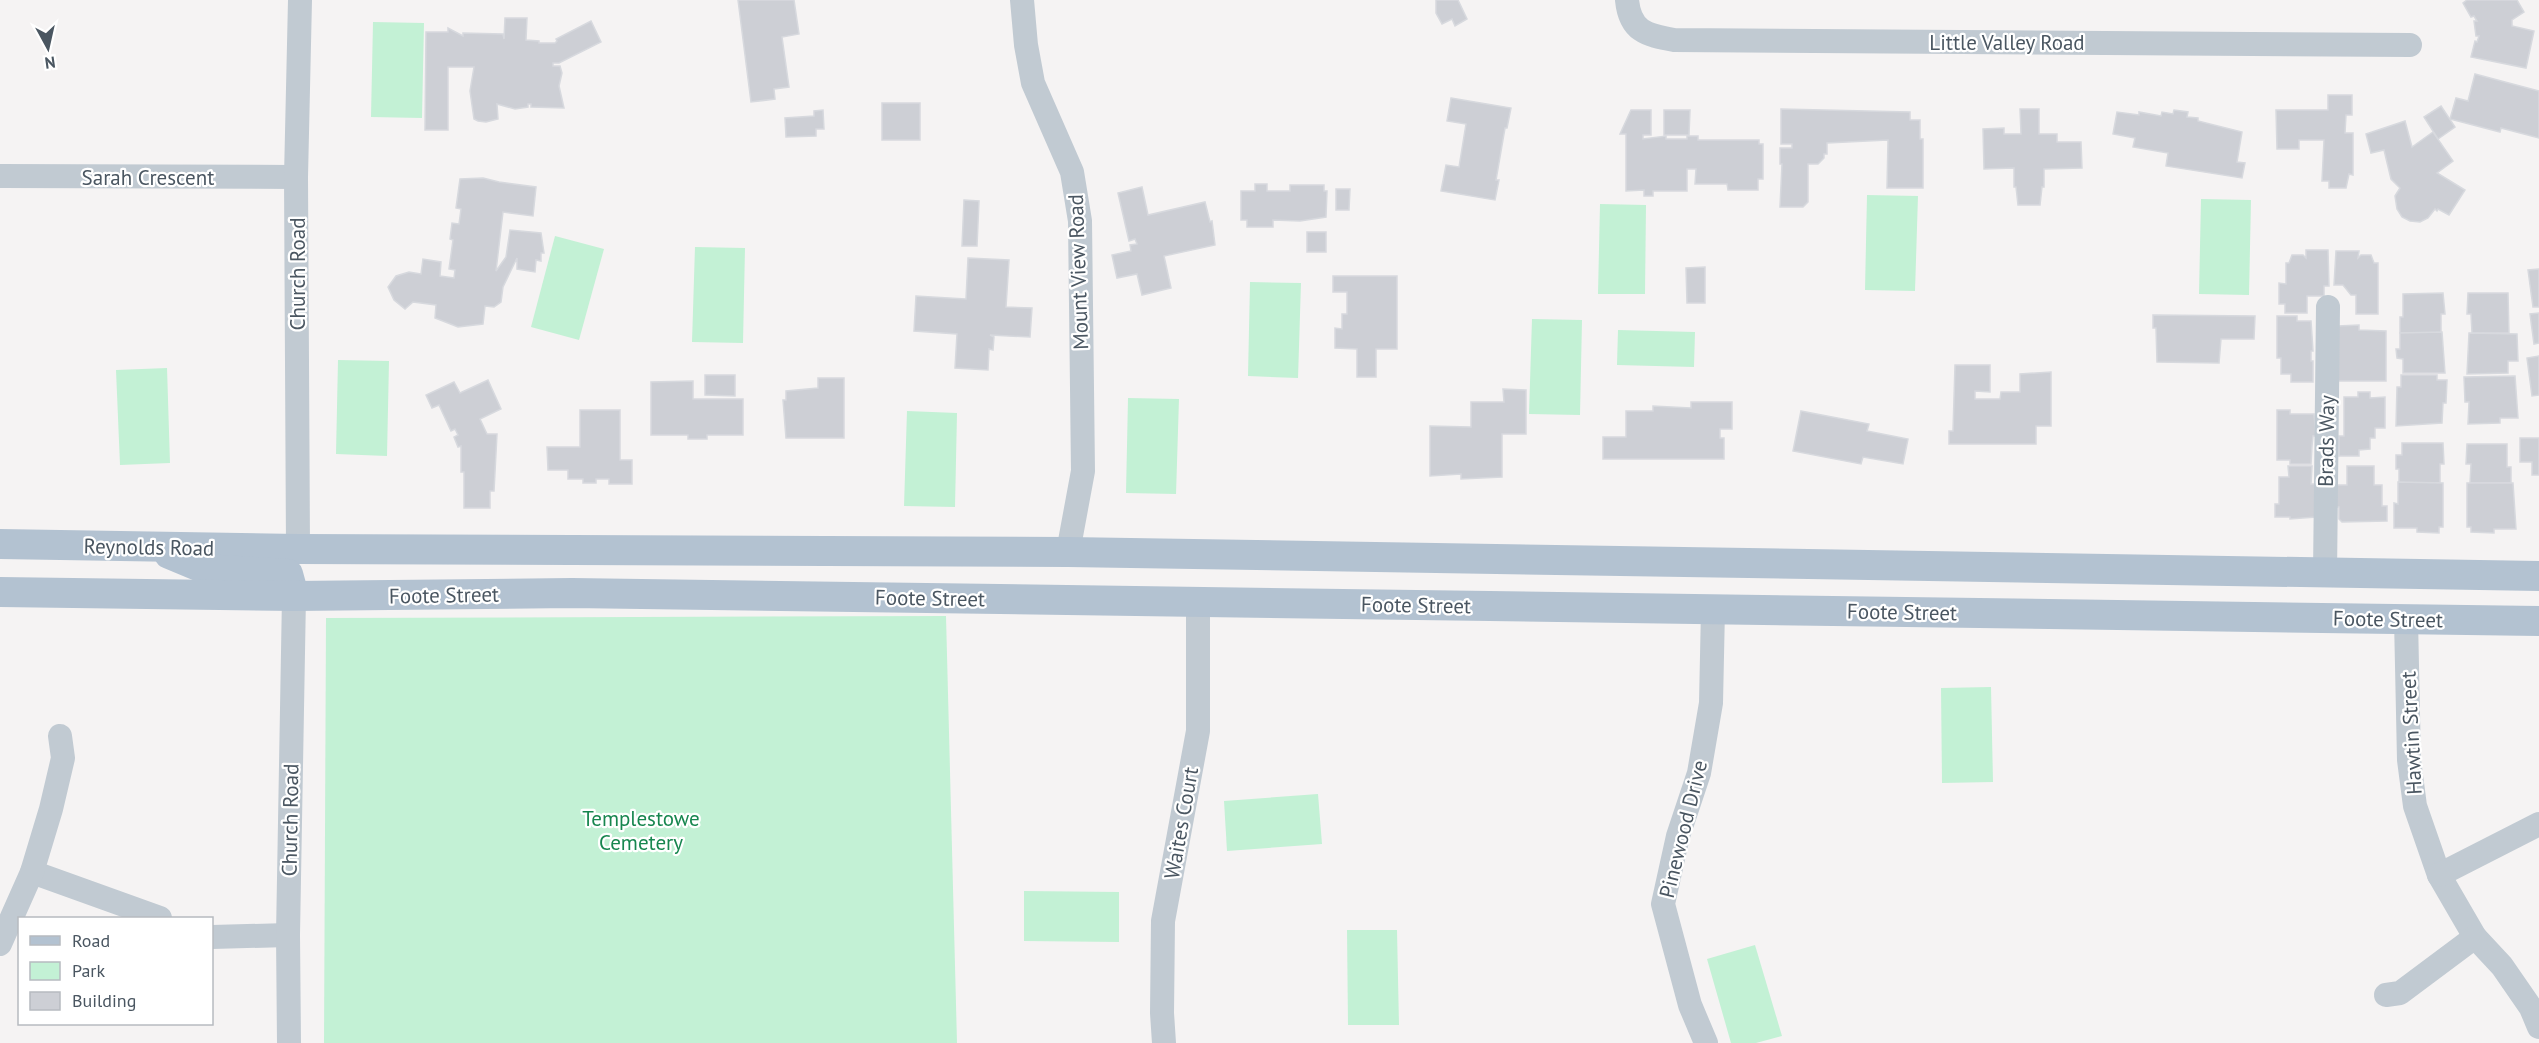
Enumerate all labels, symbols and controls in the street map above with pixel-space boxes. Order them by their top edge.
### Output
north arrow [18,18,78,78]
street label: Little Valley Road [1929,29,2085,56]
text: N [43,52,57,73]
street label: Sarah Crescent [82,164,214,191]
street label: Mount View Road [1062,194,1094,350]
street label: Church Road [284,218,311,330]
street label: Brads Way [2312,395,2340,487]
street label: Reynolds Road [83,532,215,562]
street label: Foote Street [389,581,499,609]
street label: Foote Street [875,584,985,612]
street label: Foote Street [1361,591,1471,619]
street label: Foote Street [1847,598,1957,626]
street label: Foote Street [2333,605,2443,633]
street label: Hawtin Street [2394,671,2428,795]
street label: Pinewood Drive [1653,757,1713,901]
street label: Church Road [276,763,304,877]
street label: Waites Court [1158,765,1204,881]
park label: Templestowe Cemetery [582,805,700,856]
legend [18,917,213,1025]
text: Road [72,929,110,952]
text: Park [72,959,105,982]
text: Building [72,989,136,1012]

